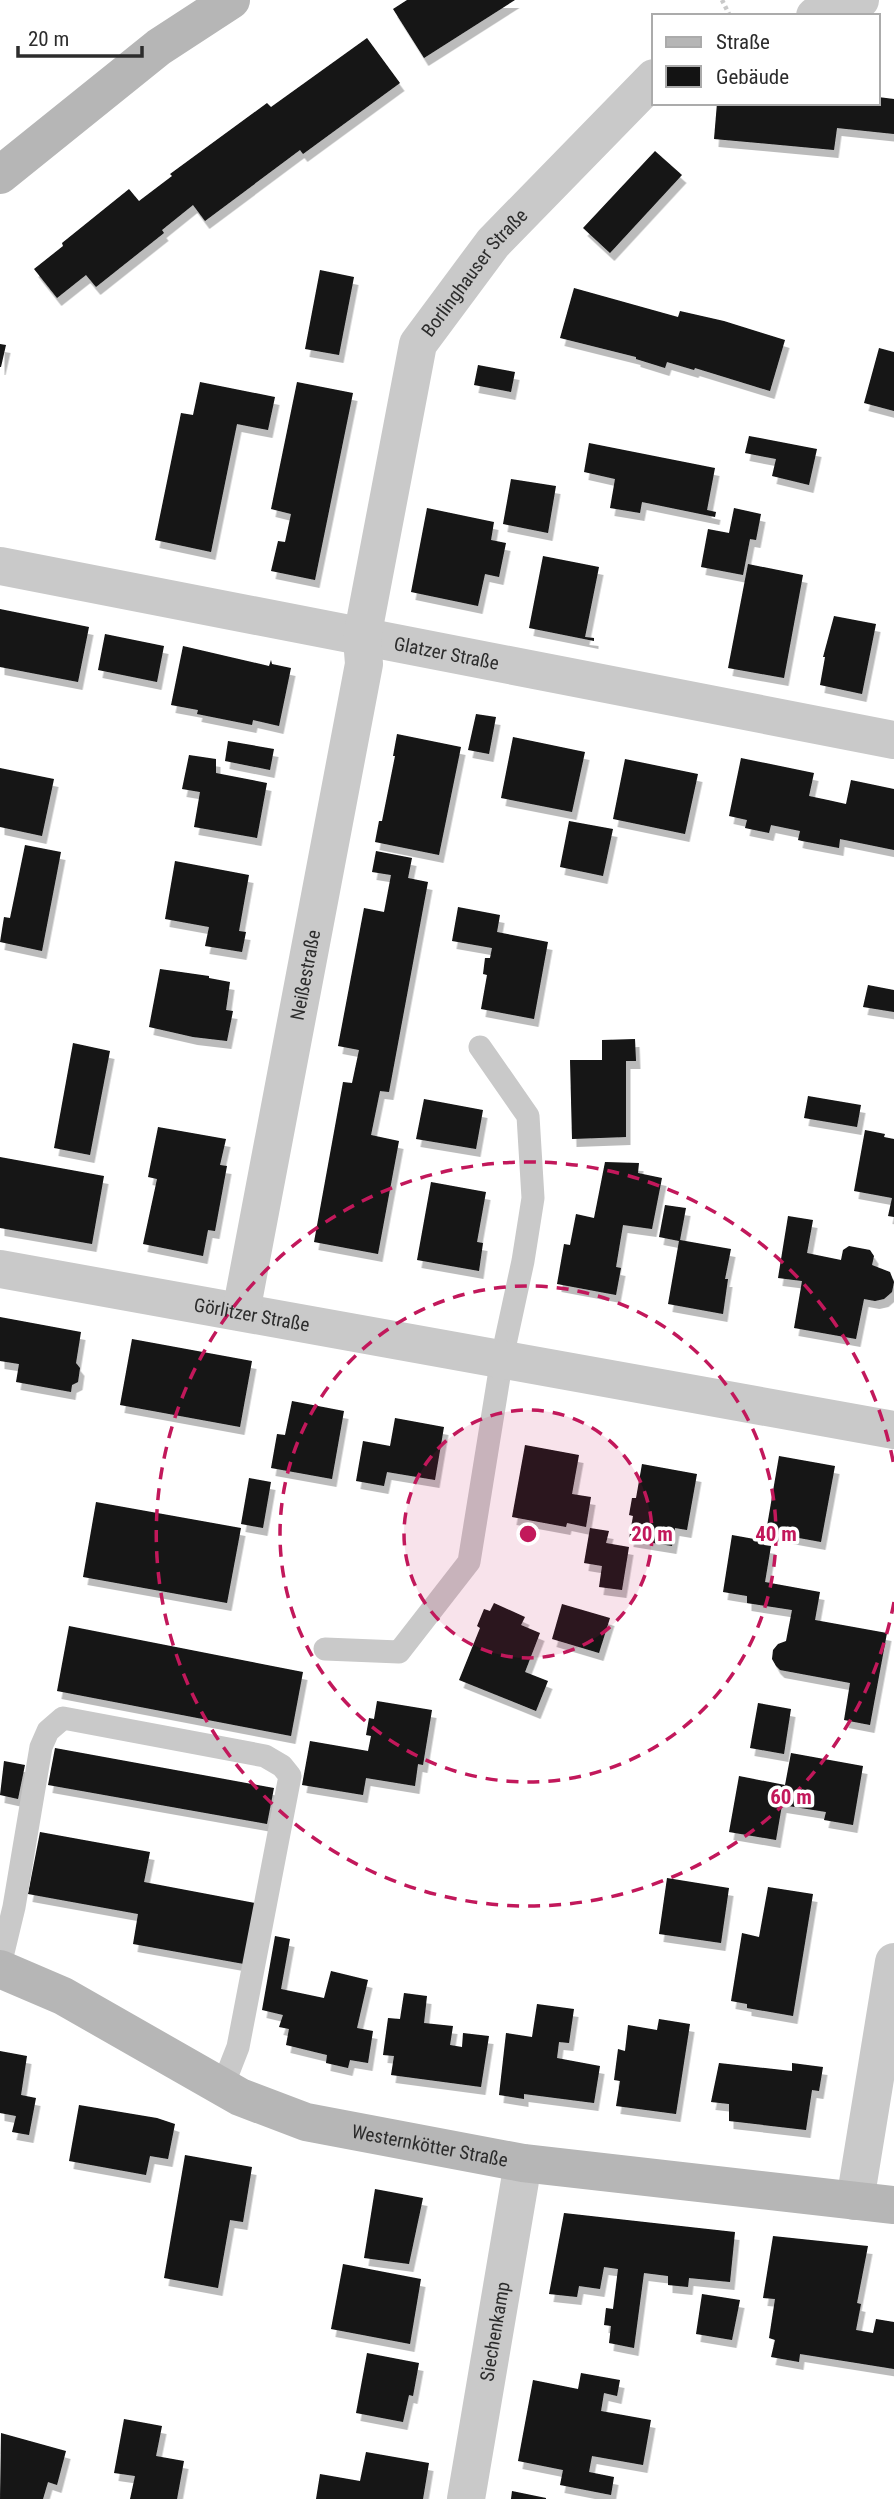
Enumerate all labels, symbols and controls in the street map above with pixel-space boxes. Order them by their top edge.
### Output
scale bar [18,14,142,58]
legend [652,14,880,105]
text: 20 m [28,27,69,51]
text: Straße [716,30,770,54]
text: Gebäude [716,65,789,89]
street label: Borlinghauser Straße [416,204,532,341]
street label: Glatzer Straße [392,631,501,674]
street label: Neißestraße [285,928,325,1022]
street label: Görlitzer Straße [192,1293,312,1336]
centre of rings [516,1522,540,1546]
text: 20 m [631,1522,673,1546]
text: 40 m [755,1522,797,1546]
text: 60 m [770,1785,812,1809]
street label: Westernkötter Straße [350,2119,510,2171]
street label: Siechenkamp [475,2280,514,2383]

